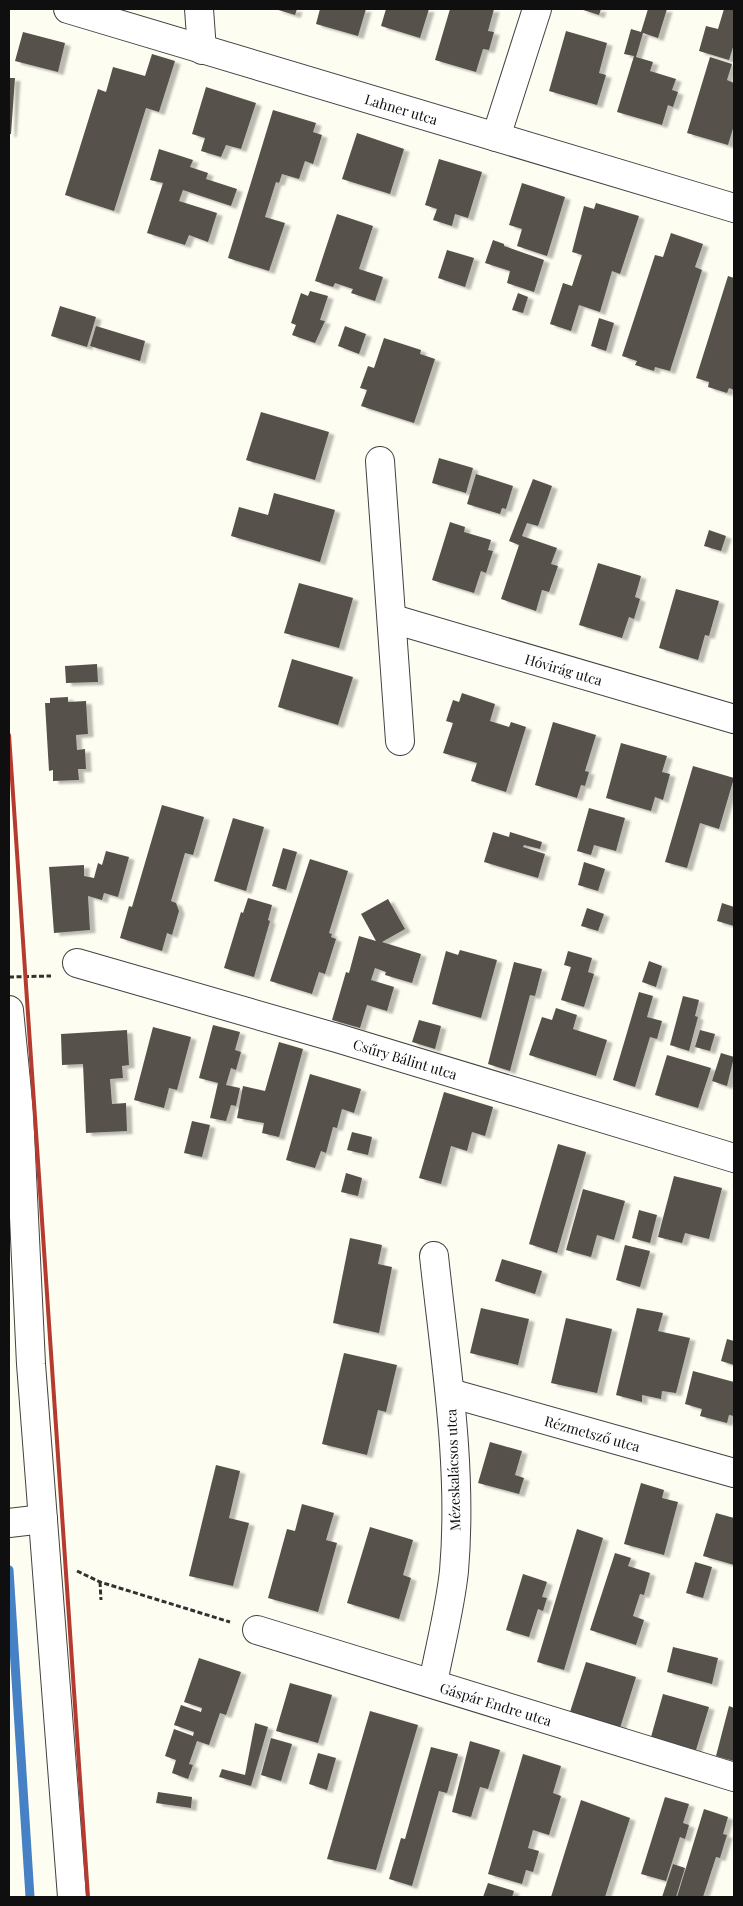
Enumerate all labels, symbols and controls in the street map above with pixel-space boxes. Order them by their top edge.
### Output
street label: Lahner utca [363,89,440,129]
street label: Hóvirág utca [523,649,605,689]
street label: Csűry Bálint utca [351,1034,460,1083]
street label: Mézeskalácsos utca [441,1409,465,1531]
street label: Rézmetsző utca [543,1411,642,1456]
street label: Gáspár Endre utca [438,1677,554,1730]

